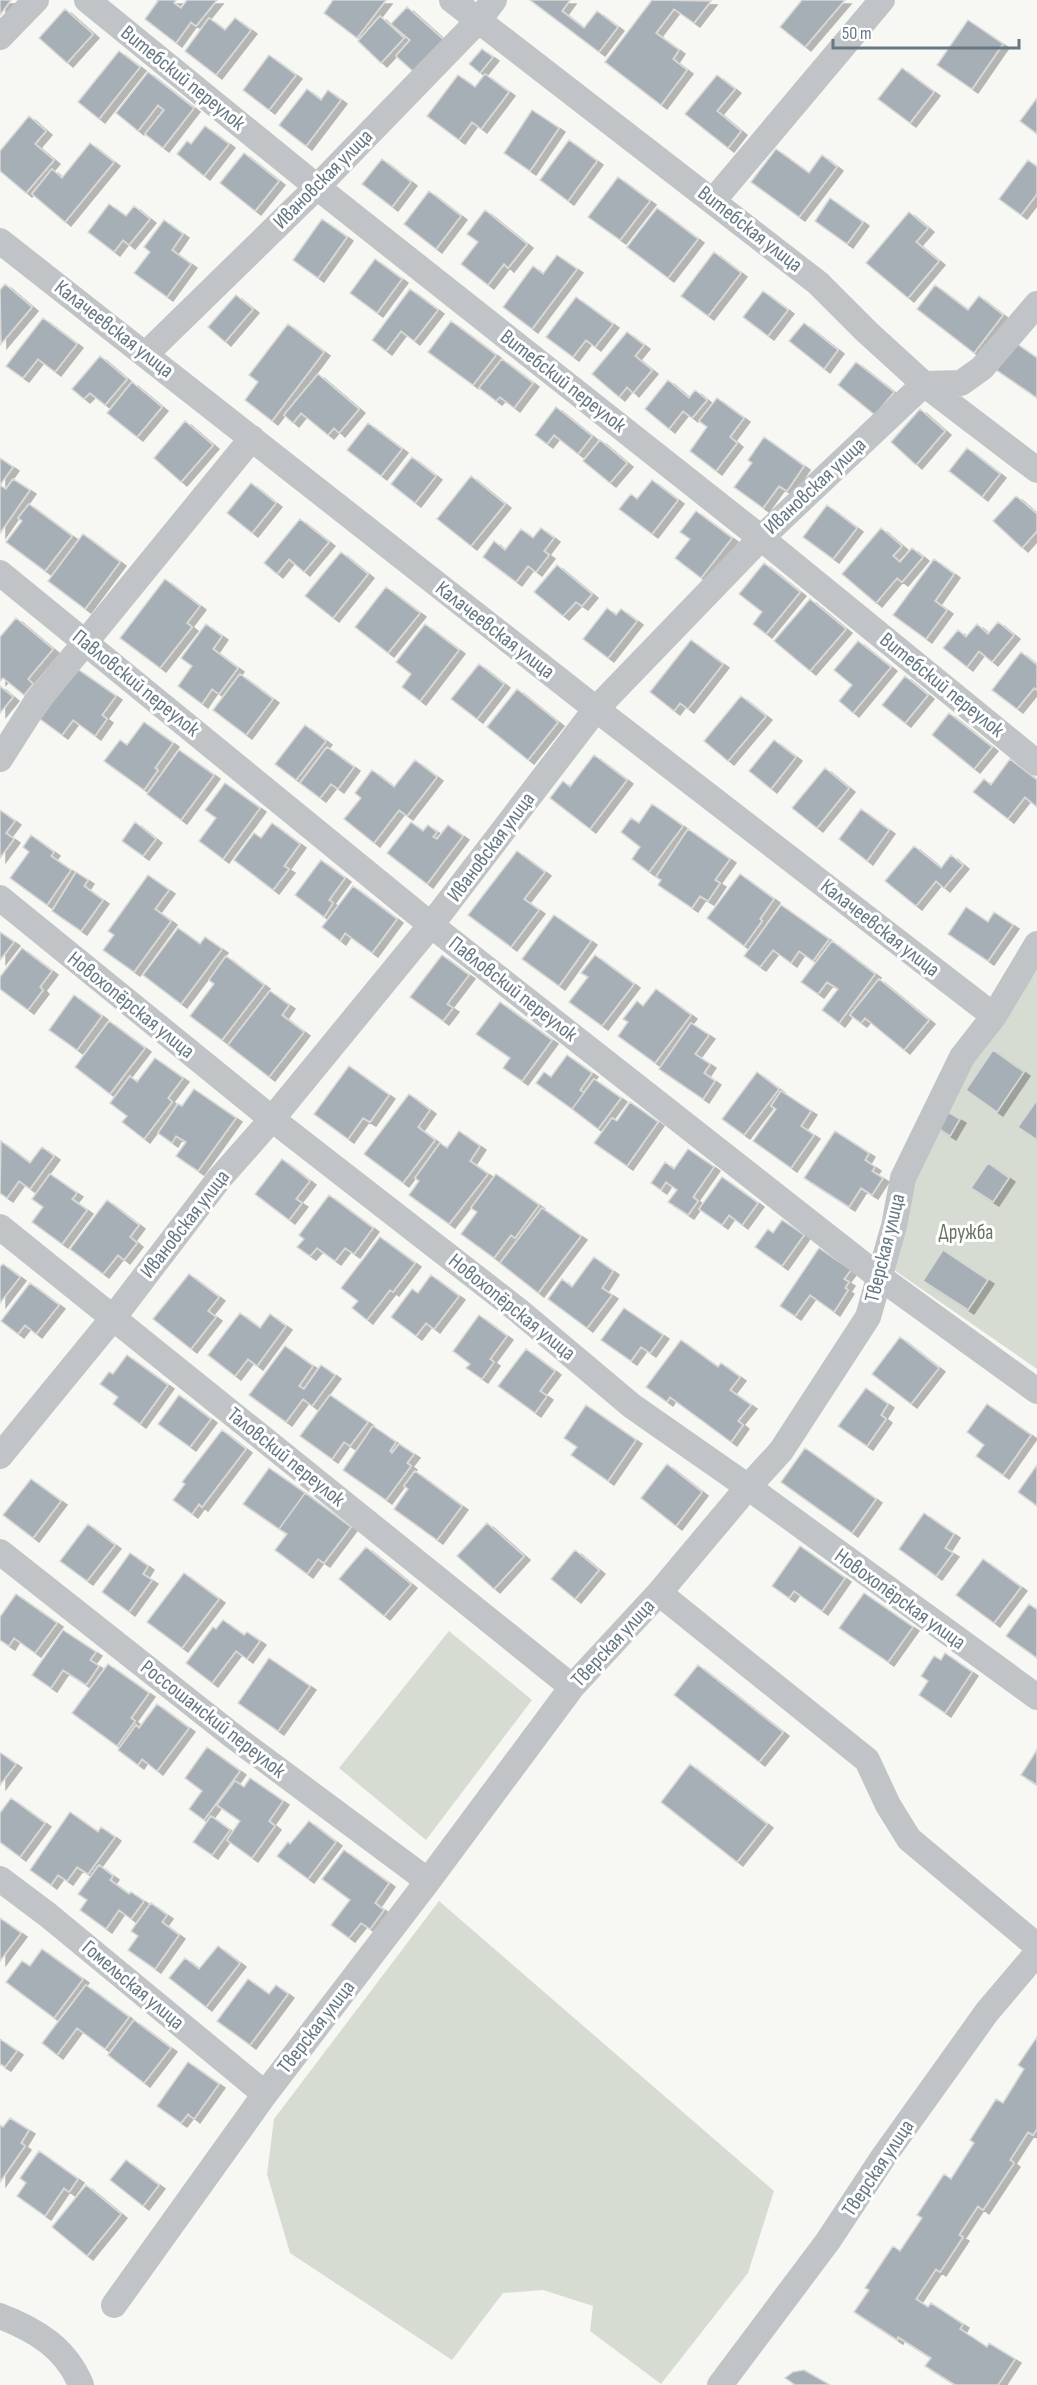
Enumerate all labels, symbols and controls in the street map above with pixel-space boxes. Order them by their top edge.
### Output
scale bar [833,12,1019,50]
street label: Витебский переулок [116,20,250,136]
text: 50 m [842,23,872,44]
street label: Ивановская улица [268,124,378,234]
street label: Витебская улица [693,180,807,278]
street label: Калачеевская улица [49,275,179,383]
street label: Витебский переулок [495,324,631,438]
street label: Ивановская улица [759,432,871,540]
street label: Калачеевская улица [430,576,560,684]
street label: Павловский переулок [67,624,205,742]
street label: Витебский переулок [875,627,1009,743]
street label: Ивановская улица [442,787,540,907]
street label: Калачеевская улица [815,874,945,982]
street label: Павловский переулок [444,931,582,1047]
street label: Новохопёрская улица [63,946,199,1064]
street label: Ивановская улица [135,1165,235,1283]
street label: Тверская улица [859,1191,911,1305]
park label: Дружба [939,1220,993,1245]
street label: Новохопёрская улица [444,1248,580,1366]
street label: Таловский переулок [222,1402,350,1512]
street label: Новохопёрская улица [830,1543,970,1655]
street label: Тверская улица [566,1594,660,1692]
street label: Россошанский переулок [136,1655,290,1783]
street label: Гомельская улица [77,1935,189,2035]
street label: Тверская улица [272,1975,360,2079]
street label: Тверская улица [837,2115,919,2221]

